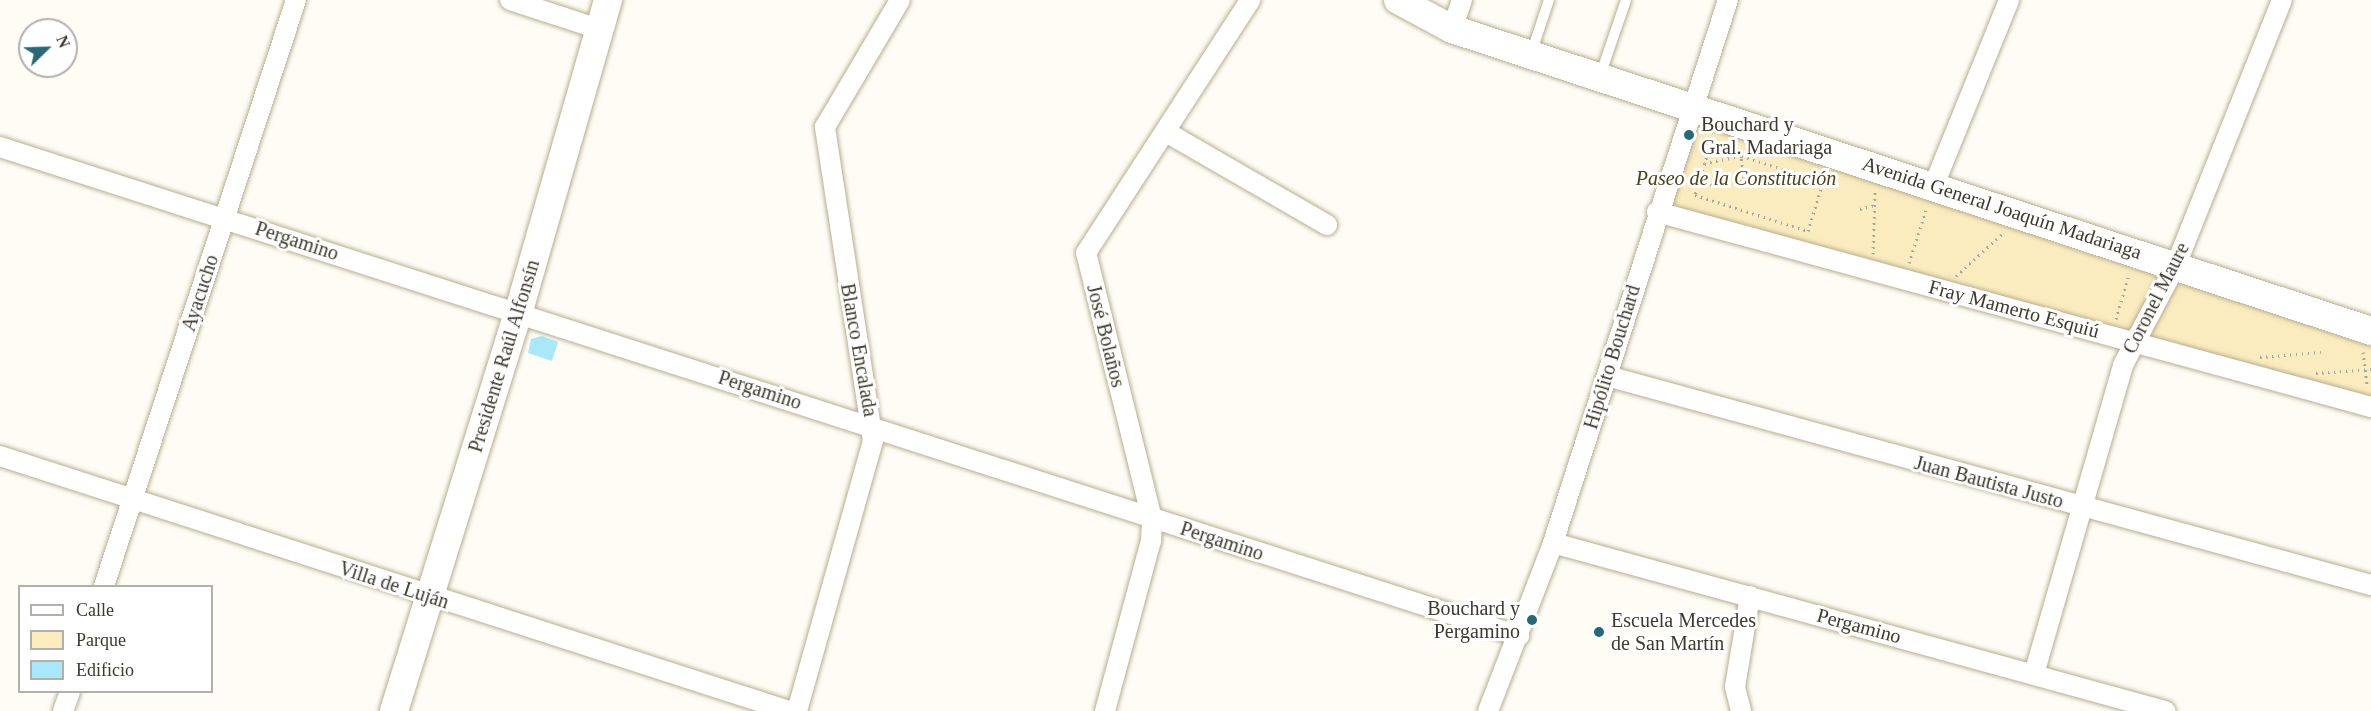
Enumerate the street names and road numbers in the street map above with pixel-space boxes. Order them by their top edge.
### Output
street label: Avenida General Joaquín Madariaga [1859,151,2145,265]
street label: Pergamino [252,216,342,266]
street label: Coronel Maure [2118,238,2194,358]
street label: Ayacucho [176,252,224,334]
street label: Presidente Raúl Alfonsín [463,256,545,456]
street label: Fray Mamerto Esquiú [1926,275,2102,343]
street label: Blanco Encalada [835,281,883,419]
street label: José Bolaños [1082,282,1130,390]
street label: Hipólito Bouchard [1579,282,1645,432]
street label: Pergamino [715,365,805,415]
street label: Juan Bautista Justo [1912,451,2066,513]
street label: Pergamino [1177,516,1267,566]
street label: Villa de Luján [336,556,452,614]
street label: Pergamino [1814,603,1904,649]

